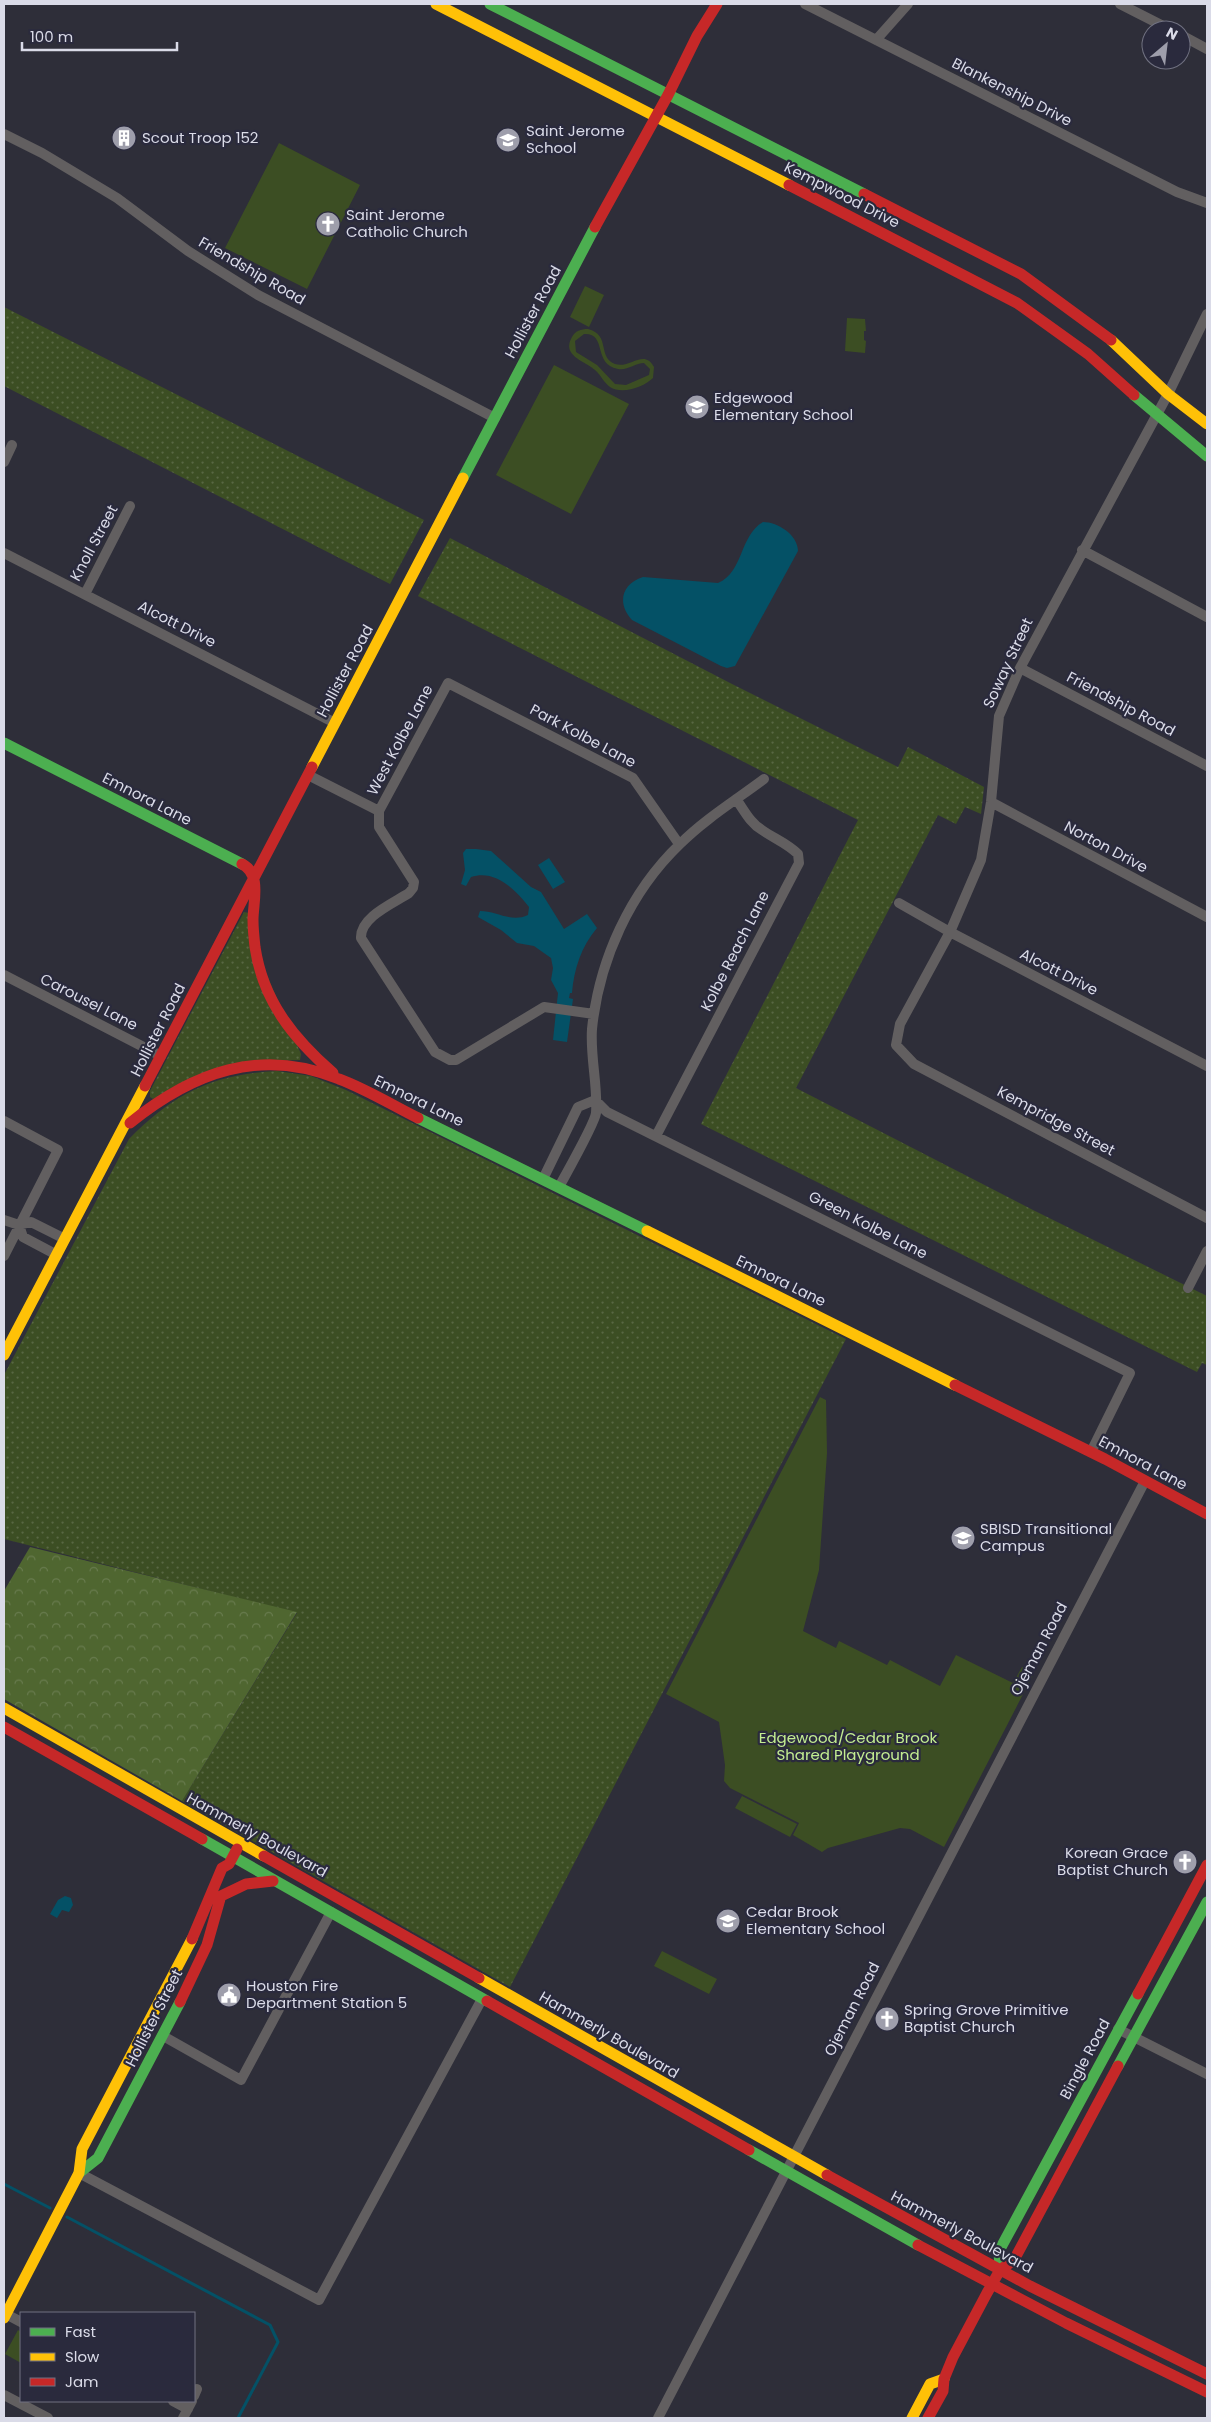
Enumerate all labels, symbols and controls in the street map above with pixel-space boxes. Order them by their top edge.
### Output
scale bar [22,20,178,52]
north arrow [1141,20,1191,70]
text: N [1163,22,1181,45]
text: 100 m [30,26,73,47]
street label: Blankenship Drive [949,52,1076,131]
place label: Saint Jerome School [526,120,625,158]
building icon: Scout Troop 152 [111,125,137,151]
place label: Scout Troop 152 [142,127,258,148]
school or university icon: Saint Jerome School [495,127,521,153]
street label: Kempwood Drive [781,156,904,233]
place label: Saint Jerome Catholic Church [346,204,468,242]
church icon: Saint Jerome Catholic Church [315,211,341,237]
street label: Friendship Road [195,231,310,310]
street label: Hollister Road [499,262,566,362]
place label: Edgewood Elementary School [714,387,853,425]
school or university icon: Edgewood Elementary School [684,394,710,420]
street label: Knoll Street [65,501,122,585]
street label: Alcott Drive [135,595,220,652]
street label: Soway Street [977,614,1038,711]
street label: Hollister Road [311,621,378,721]
street label: Friendship Road [1063,666,1179,741]
street label: West Kolbe Lane [362,681,438,799]
street label: Park Kolbe Lane [526,699,640,772]
street label: Emnora Lane [99,767,195,830]
street label: Norton Drive [1061,816,1152,877]
street label: Kolbe Reach Lane [695,887,774,1015]
street label: Alcott Drive [1017,943,1102,1000]
street label: Carousel Lane [37,968,142,1035]
street label: Hollister Road [125,979,190,1080]
street label: Emnora Lane [371,1070,468,1131]
street label: Kempridge Street [994,1081,1119,1161]
street label: Green Kolbe Lane [805,1186,931,1264]
street label: Emnora Lane [733,1250,830,1311]
street label: Emnora Lane [1095,1430,1191,1495]
place label: SBISD Transitional Campus [980,1518,1112,1556]
school or university icon: SBISD Transitional Campus [950,1525,976,1551]
street label: Ojeman Road [1005,1598,1072,1699]
park label: Edgewood/Cedar Brook Shared Playground [759,1727,938,1765]
street label: Hammerly Boulevard [183,1787,331,1882]
place label: Korean Grace Baptist Church [1057,1842,1168,1880]
church icon: Korean Grace Baptist Church [1172,1849,1198,1875]
place label: Cedar Brook Elementary School [746,1901,885,1939]
school or university icon: Cedar Brook Elementary School [715,1908,741,1934]
street label: Ojeman Road [819,1958,884,2059]
street label: Hollister Street [120,1965,187,2070]
place label: Houston Fire Department Station 5 [246,1975,407,2013]
public building icon: Houston Fire Department Station 5 [216,1982,242,2008]
street label: Hammerly Boulevard [536,1986,683,2083]
place label: Spring Grove Primitive Baptist Church [904,1999,1069,2037]
church icon: Spring Grove Primitive Baptist Church [874,2006,900,2032]
street label: Bingle Road [1054,2015,1115,2103]
street label: Hammerly Boulevard [887,2185,1037,2278]
legend [20,2312,195,2402]
text: Fast [65,2321,96,2342]
text: Slow [65,2346,100,2367]
text: Jam [65,2371,99,2392]

